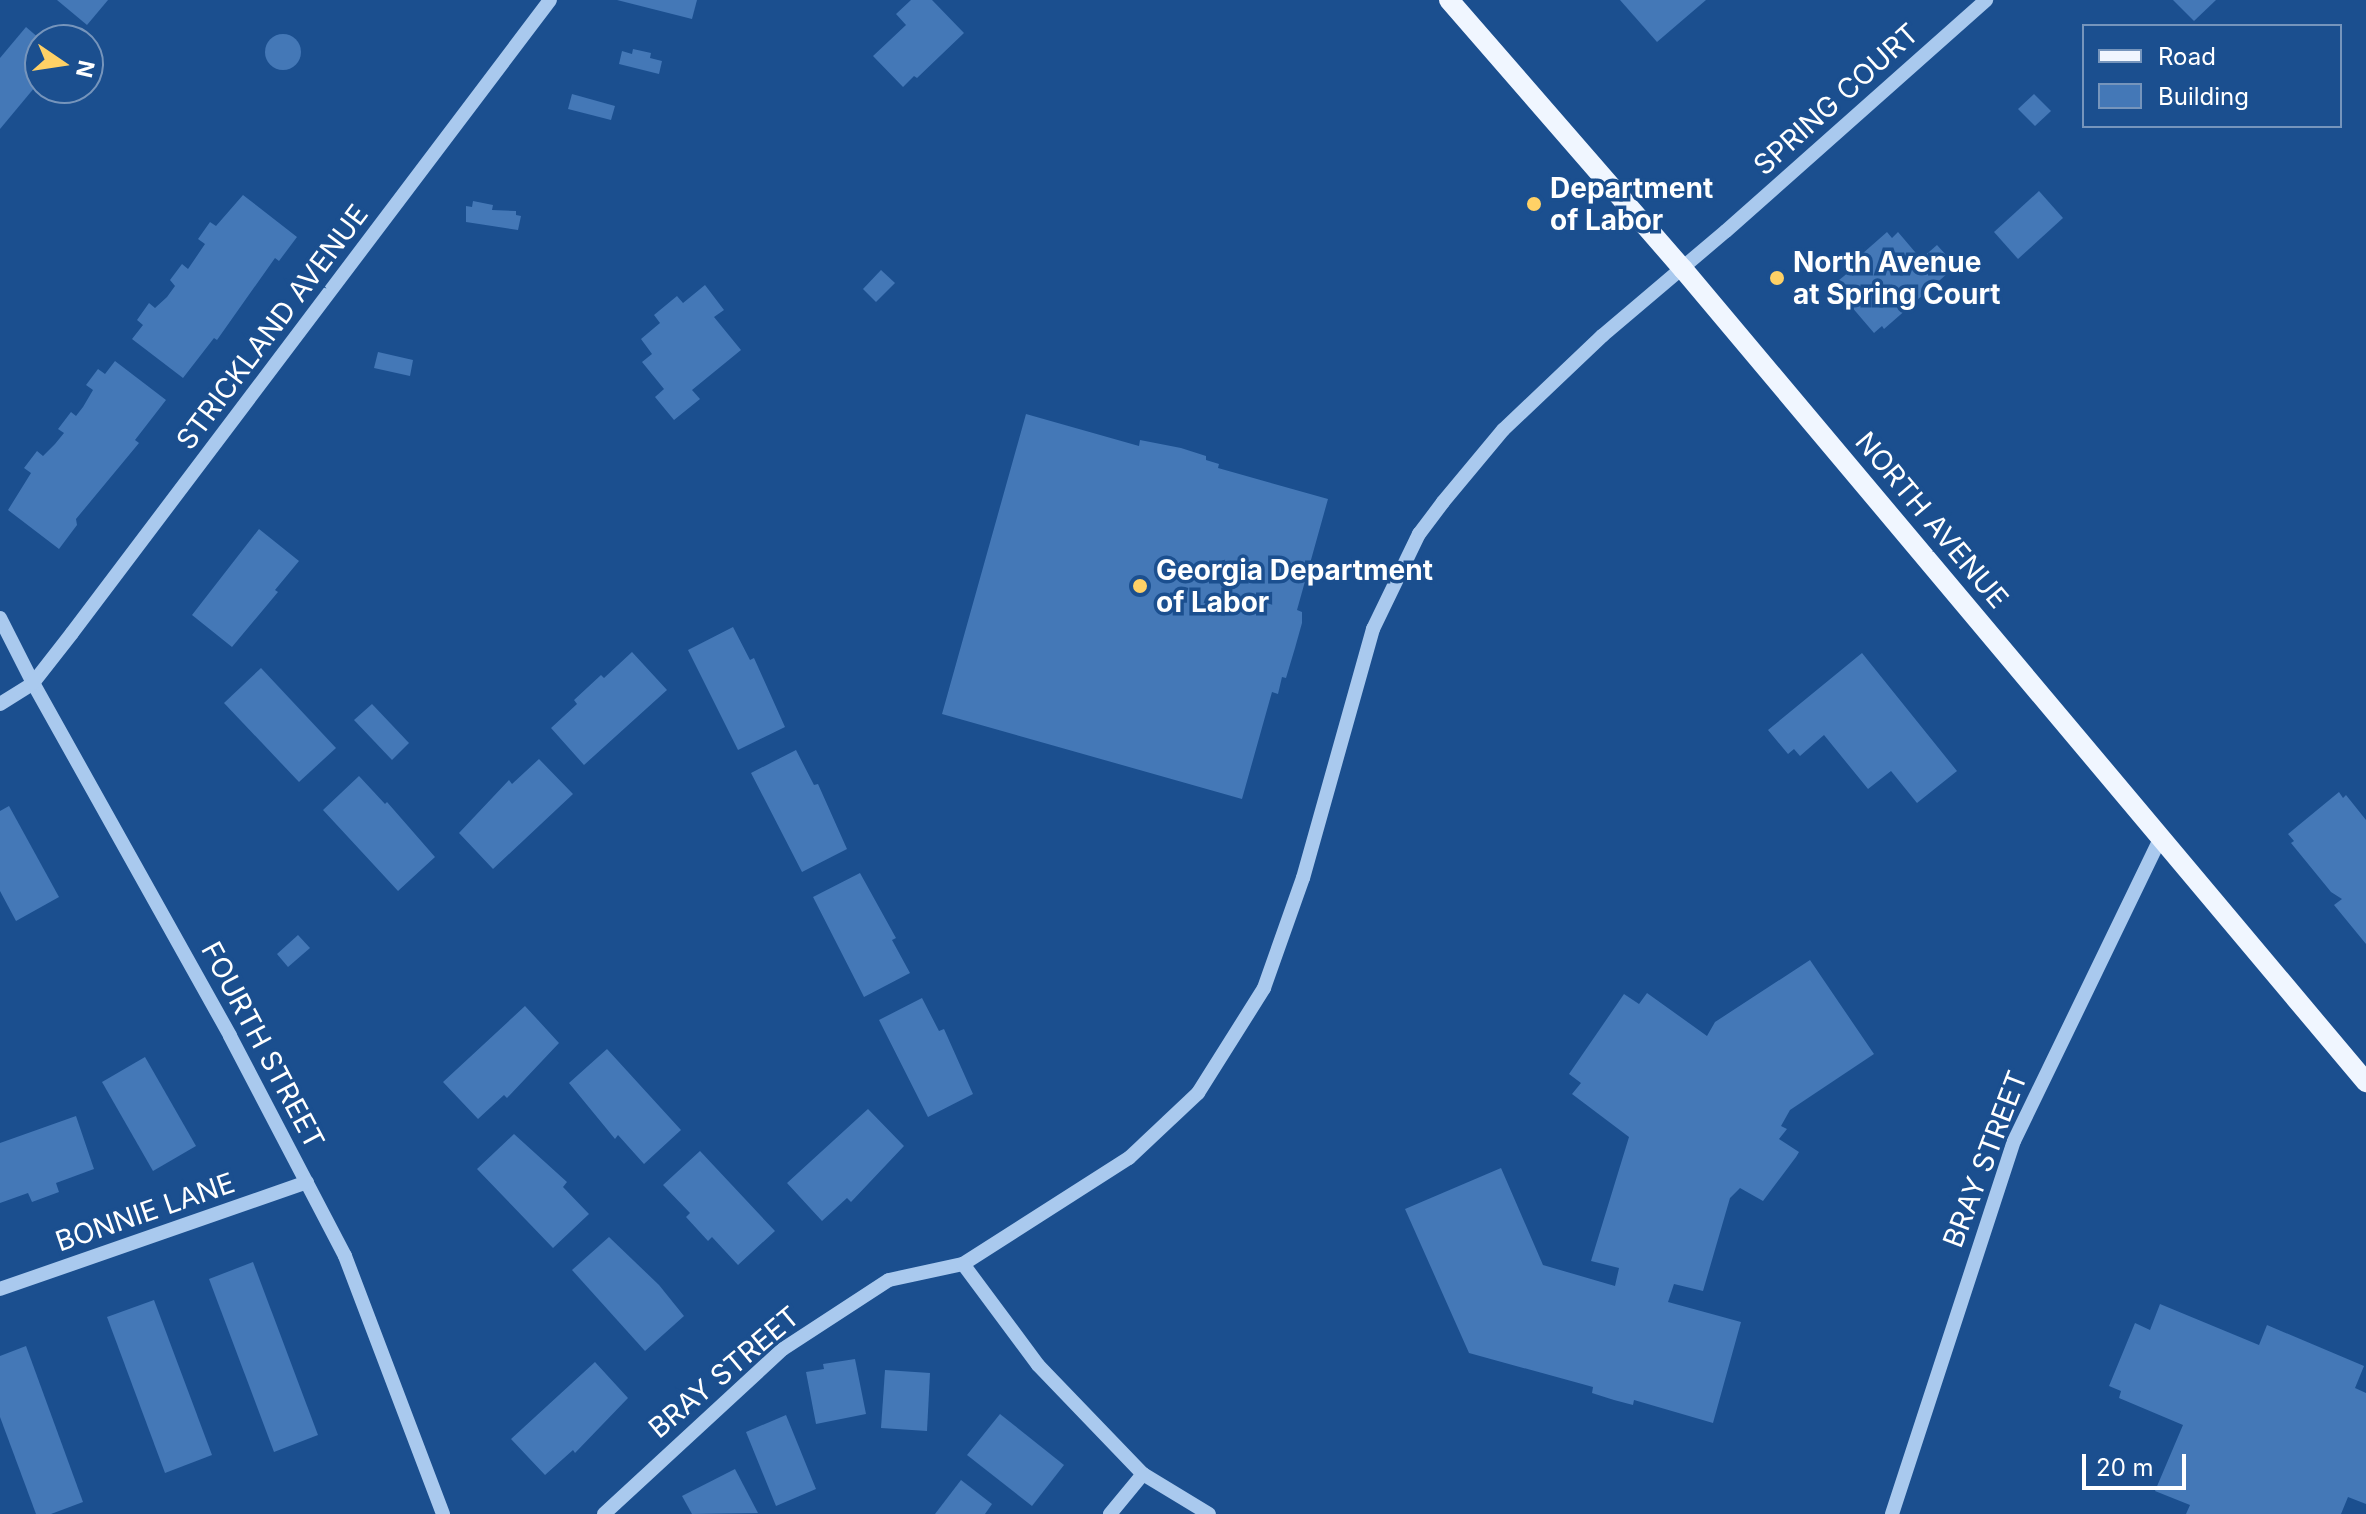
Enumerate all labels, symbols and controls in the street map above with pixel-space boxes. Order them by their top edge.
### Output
street label: SPRING COURT [1747,16,1925,182]
north arrow [24,24,104,104]
legend [2082,24,2342,128]
text: Road [2158,42,2216,71]
text: N [71,58,100,80]
text: Building [2158,82,2249,111]
place label: Department of Labor [1550,171,1713,237]
marker: Department of Labor [1525,195,1543,213]
street label: STRICKLAND AVENUE [169,198,375,456]
place label: North Avenue at Spring Court [1793,245,2001,311]
marker: North Avenue at Spring Court [1768,269,1786,287]
street label: NORTH AVENUE [1849,425,2015,615]
place label: Georgia Department of Labor [1156,553,1433,619]
marker: Georgia Department of Labor [1131,577,1149,595]
street label: FOURTH STREET [194,936,332,1154]
street label: BRAY STREET [1936,1066,2034,1252]
street label: BONNIE LANE [51,1166,239,1258]
street label: BRAY STREET [642,1299,806,1445]
scale bar [2086,1438,2190,1488]
text: 20 m [2096,1453,2154,1482]

